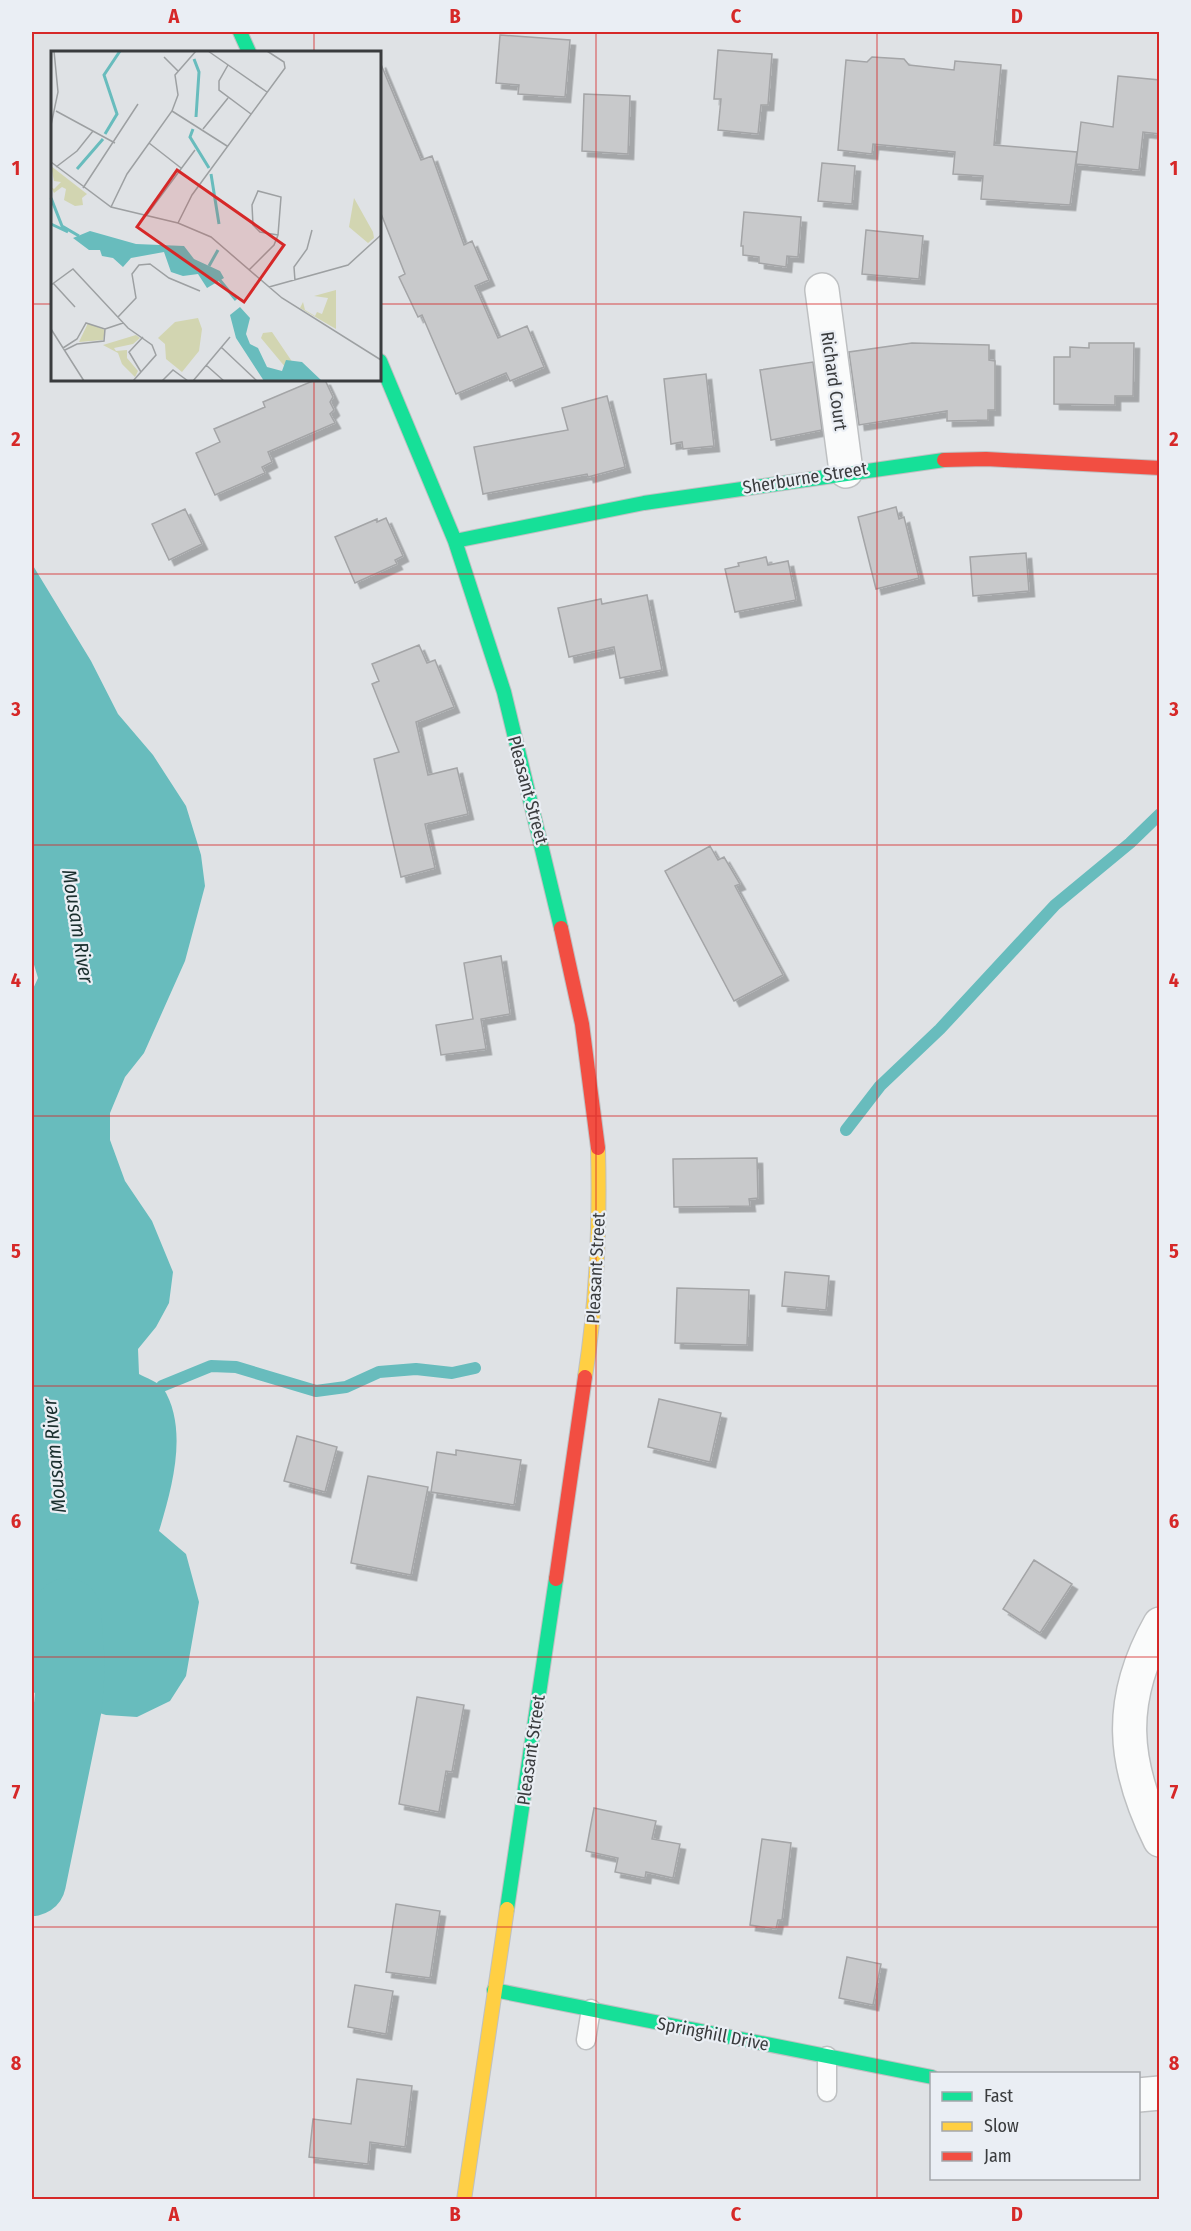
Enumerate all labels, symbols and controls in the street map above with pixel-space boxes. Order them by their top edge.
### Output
text: A [168,4,181,28]
text: B [449,4,461,28]
text: C [731,4,742,28]
text: D [1011,4,1023,28]
inset map [51,51,381,381]
text: 1 [12,156,20,180]
text: 1 [1170,156,1178,180]
street label: Richard Court [816,330,852,432]
text: 2 [10,427,21,451]
text: 2 [1168,427,1179,451]
street label: Sherburne Street [741,457,869,499]
text: 3 [10,697,21,721]
text: 3 [1168,697,1179,721]
street label: Pleasant Street [503,733,553,847]
water label: Mousam River [57,867,99,986]
text: 4 [11,968,21,992]
text: 4 [1169,968,1179,992]
street label: Pleasant Street [582,1212,610,1324]
text: 5 [11,1239,21,1263]
text: 5 [1169,1239,1179,1263]
water label: Mousam River [37,1397,71,1514]
text: 6 [11,1509,21,1533]
text: 6 [1169,1509,1179,1533]
street label: Pleasant Street [512,1693,550,1807]
text: 7 [12,1780,21,1804]
text: 7 [1170,1780,1179,1804]
street label: Springhill Drive [655,2012,771,2056]
text: 8 [11,2051,22,2075]
text: 8 [1169,2051,1180,2075]
legend [930,2072,1140,2180]
text: Fast [984,2085,1013,2107]
text: Slow [984,2115,1019,2137]
text: Jam [984,2145,1012,2167]
text: A [168,2202,181,2226]
text: B [449,2202,461,2226]
text: C [731,2202,742,2226]
text: D [1011,2202,1023,2226]

